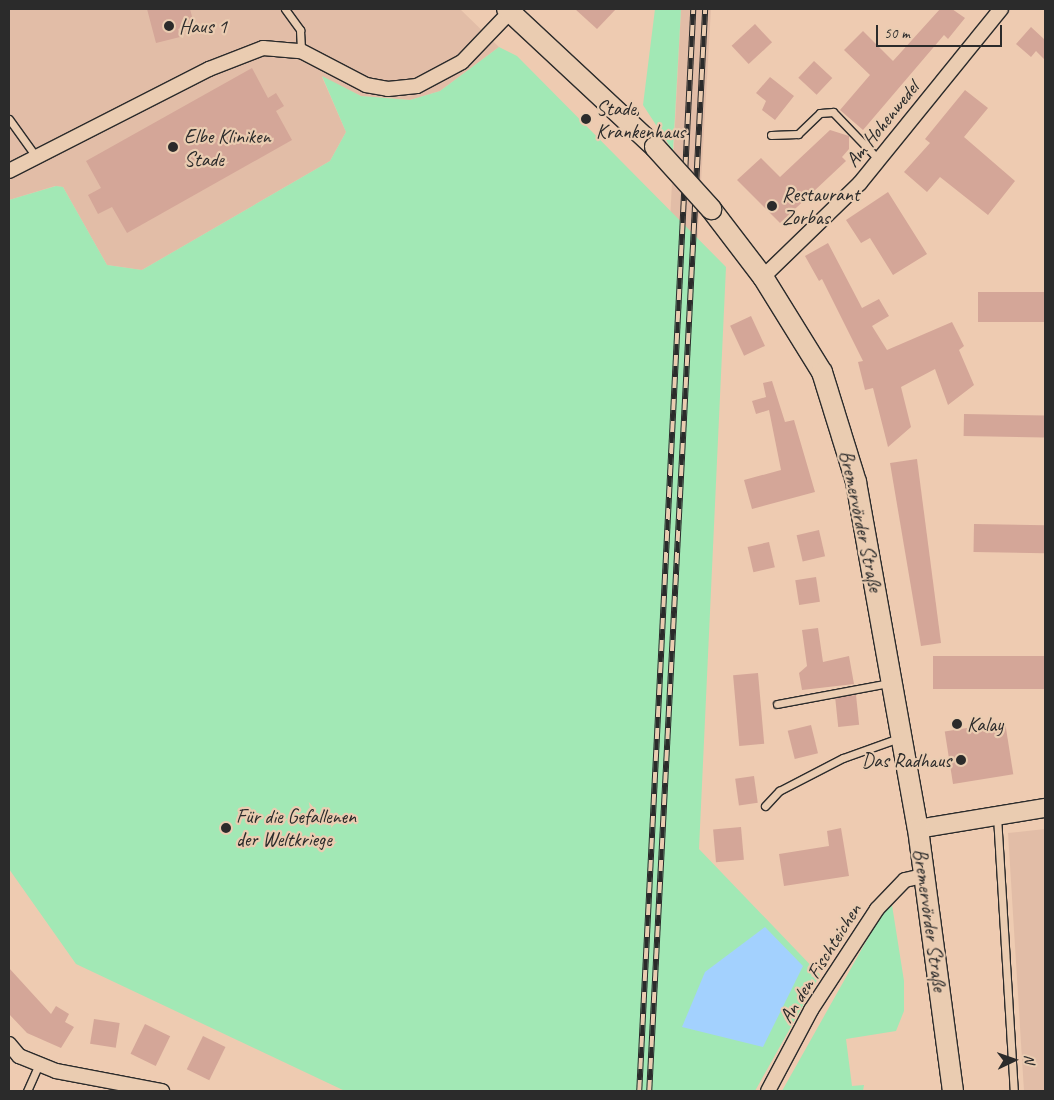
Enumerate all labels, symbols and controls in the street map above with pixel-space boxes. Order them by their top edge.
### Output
place label: Haus 1 [179,14,227,38]
scale bar [879,15,1005,47]
marker: Haus 1 [163,20,175,32]
text: 50 m [884,24,910,43]
street label: Am Hohenwedel [840,76,924,172]
place label: Stade, Krankenhaus [596,96,685,143]
marker: Stade, Krankenhaus [580,113,592,125]
place label: Elbe Kliniken Stade [184,124,271,171]
marker: Elbe Kliniken Stade [166,140,180,154]
place label: Restaurant Zorbas [782,183,859,230]
marker: Restaurant Zorbas [766,200,778,212]
street label: Bremervörder Straße [834,448,888,594]
place label: Kalay [967,712,1003,736]
marker: Kalay [951,718,963,730]
place label: Das Radhaus [861,748,951,772]
marker: Das Radhaus [955,754,967,766]
place label: Für die Gefallenen der Weltkriege [236,804,355,851]
marker: Für die Gefallenen der Weltkriege [220,822,232,834]
street label: Bremervörder Straße [908,847,952,993]
street label: An den Fischteichen [774,899,866,1027]
north arrow [989,1035,1039,1085]
text: N [1021,1054,1038,1064]

